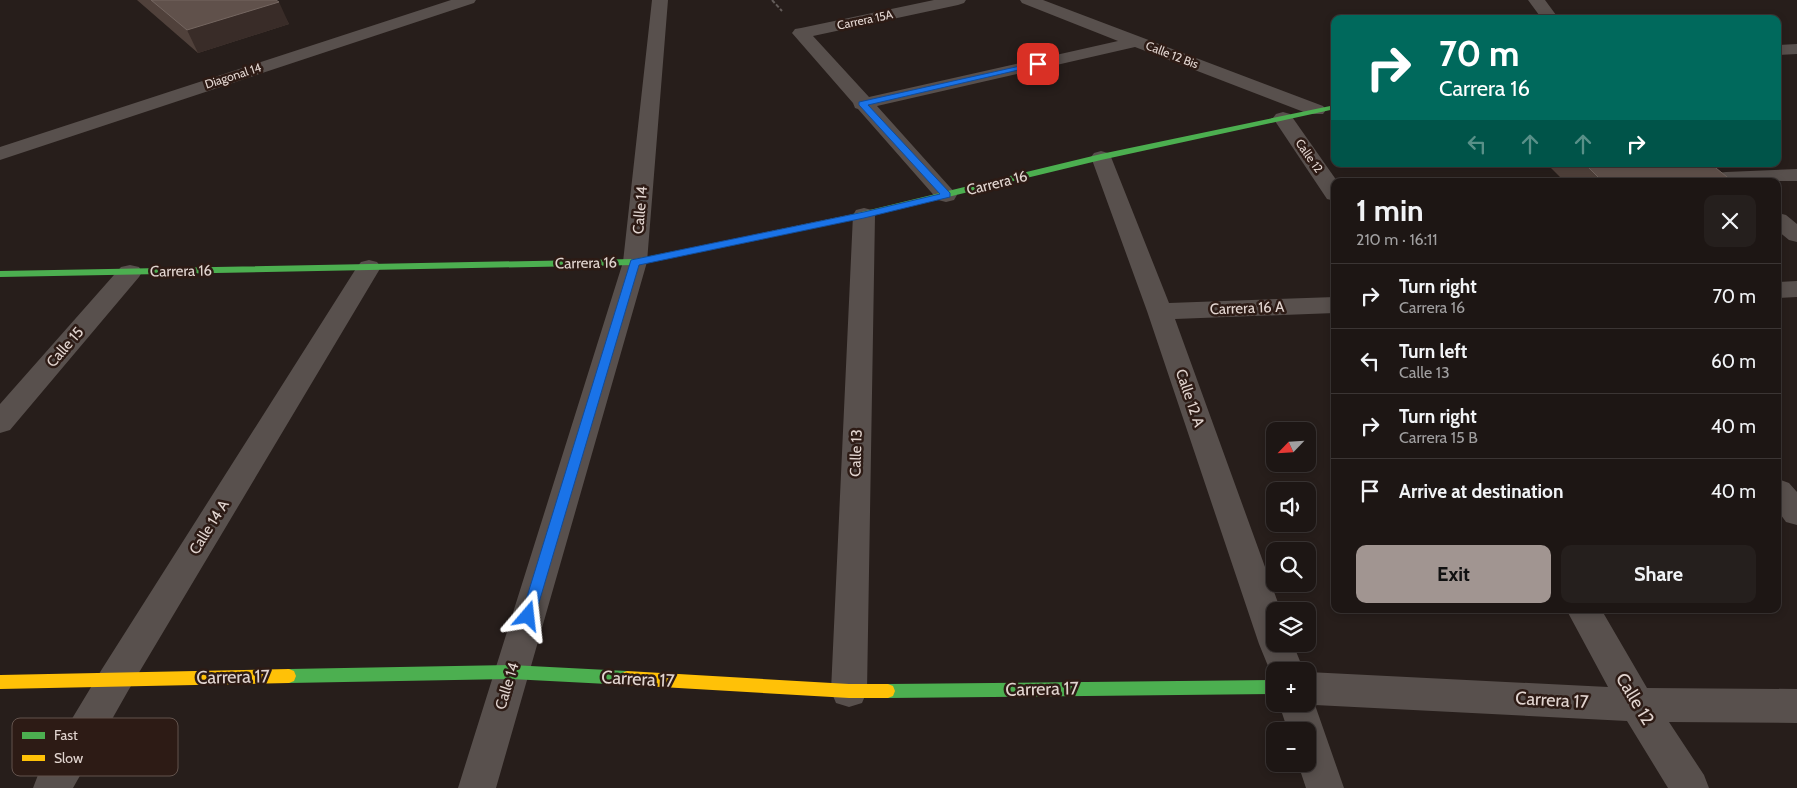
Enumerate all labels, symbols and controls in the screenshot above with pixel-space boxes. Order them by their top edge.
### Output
street label: Carrera 15A [836,6,895,33]
text: 70 m [1439,32,1520,75]
icon: right [1356,35,1421,100]
street label: Calle 12 Bis [1144,38,1201,71]
pin [1017,43,1059,85]
icon: arrive [1024,50,1052,78]
street label: Diagonal 14 [203,59,263,92]
text: Carrera 16 [1439,75,1530,102]
icon: left [1463,130,1491,158]
icon: ahead [1516,130,1544,158]
icon: ahead [1569,130,1597,158]
icon: right [1622,130,1650,158]
street label: Calle 12 [1292,136,1326,176]
street label: Carrera 16 [965,167,1029,199]
street label: Calle 14 [629,185,651,235]
text: 1 min [1356,192,1424,229]
button: close [1704,195,1756,247]
text: 210 m · 16:11 [1356,230,1437,249]
street label: Carrera 16 [555,253,617,273]
street label: Carrera 16 [150,261,212,281]
text: Turn right [1399,275,1477,298]
icon: right [1356,282,1384,310]
text: 70 m [1712,285,1756,308]
street label: Carrera 16 A [1209,298,1285,318]
text: Carrera 16 [1399,298,1465,317]
street label: Calle 15 [43,323,87,371]
text: Turn left [1399,340,1467,363]
icon: left [1356,347,1384,375]
text: 60 m [1711,350,1756,373]
text: Calle 13 [1399,363,1450,382]
street label: Calle 12 A [1172,367,1209,430]
text: Turn right [1399,405,1477,428]
icon: right [1356,412,1384,440]
text: 40 m [1711,415,1756,438]
north arrow [1266,422,1316,472]
map controls [1266,422,1316,772]
text: Carrera 15 B [1399,428,1478,447]
street label: Calle 13 [846,429,866,477]
icon: arrive [1356,477,1384,505]
text: Arrive at destination [1399,480,1563,503]
text: 40 m [1711,480,1756,503]
button: sound [1266,482,1316,532]
street label: Calle 14 A [185,496,233,558]
button: search [1266,542,1316,592]
button: Exit [1356,545,1551,603]
button: Share [1561,545,1756,603]
position arrow [501,589,553,641]
button: layers [1266,602,1316,652]
street label: Calle 14 [491,660,523,712]
button: + [1266,662,1316,712]
street label: Carrera 17 [196,665,270,689]
street label: Carrera 17 [601,666,675,692]
street label: Calle 12 [1611,669,1659,729]
street label: Carrera 17 [1005,677,1079,701]
street label: Carrera 17 [1515,687,1589,713]
legend [12,718,178,776]
button: − [1266,722,1316,772]
text: Fast [54,726,78,744]
text: Slow [54,749,83,767]

